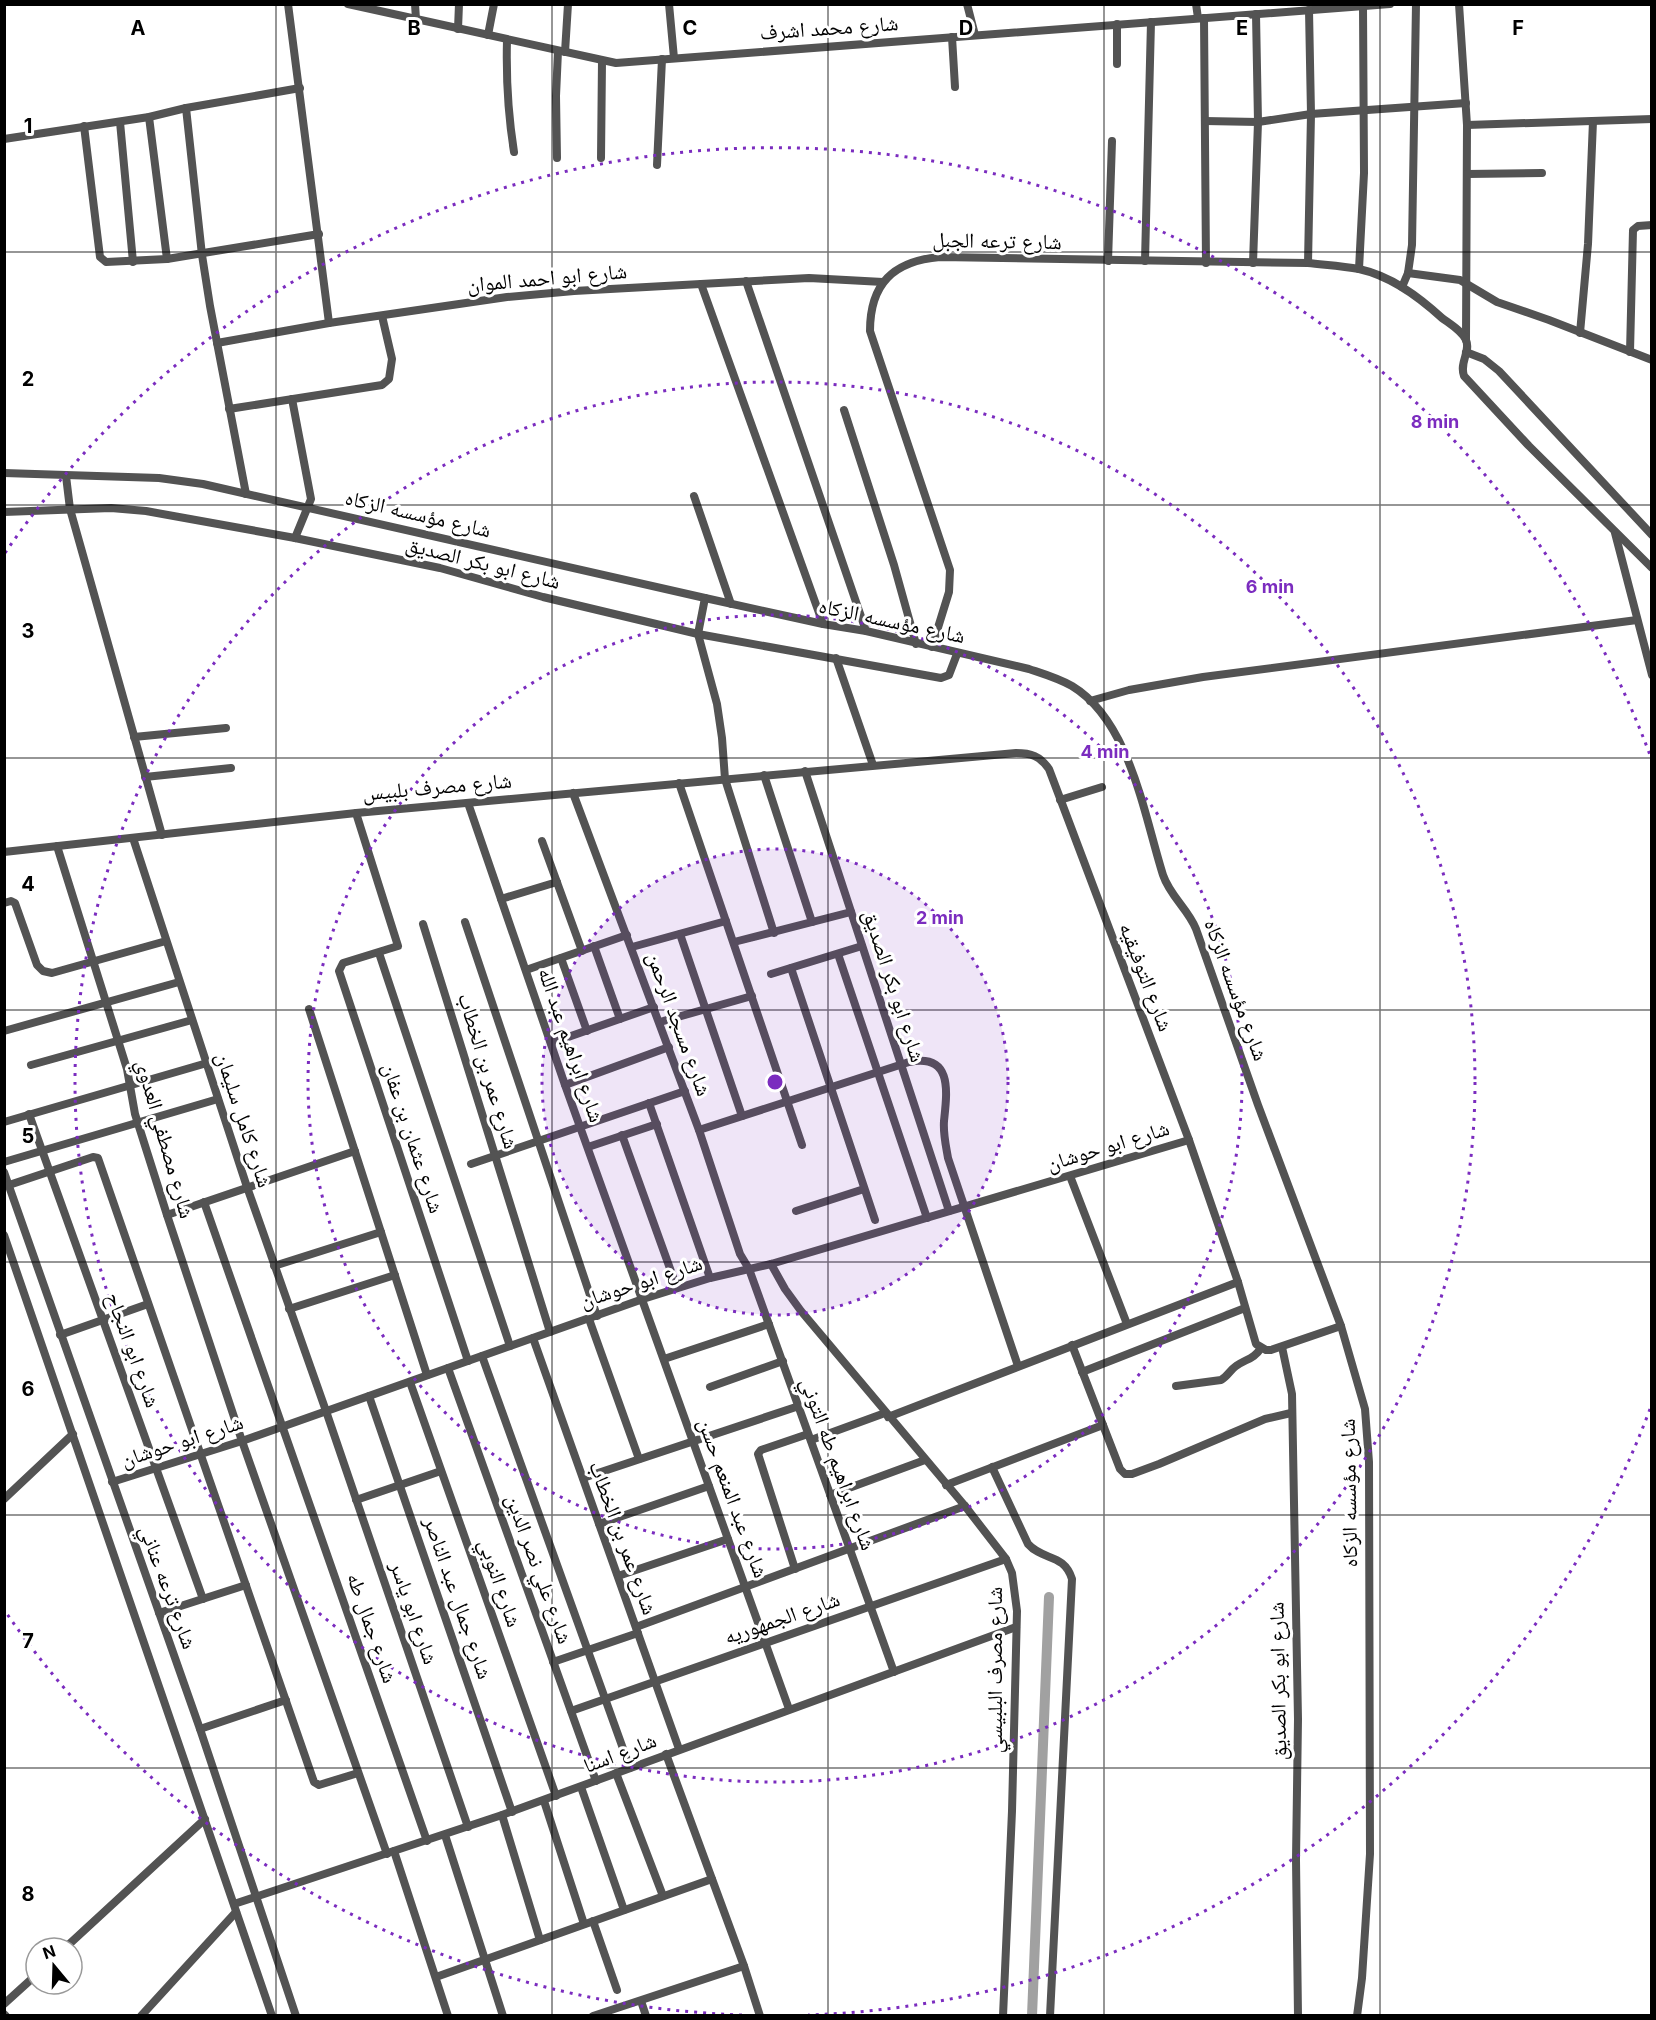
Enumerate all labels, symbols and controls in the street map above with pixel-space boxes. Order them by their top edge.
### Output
street label: شارع محمد اشرف [759,10,899,46]
text: A [131,16,146,40]
text: B [407,16,421,40]
text: C [683,16,697,40]
text: D [959,16,973,40]
text: E [1236,16,1248,40]
text: F [1512,16,1524,40]
text: 1 [24,114,32,138]
street label: شارع ترعه الجبل [932,227,1062,255]
street label: شارع ابو احمد الموان [466,258,628,298]
text: 2 [22,367,34,391]
text: 8 min [1411,411,1459,432]
street label: شارع مؤسسه الزكاه [343,485,493,543]
street label: شارع ابو بكر الصديق [403,531,563,595]
text: 6 min [1246,576,1294,597]
street label: شارع مؤسسه الزكاه [816,593,968,649]
text: 3 [22,619,34,643]
text: 4 min [1081,741,1129,762]
street label: شارع مصرف بلبيس [361,768,513,806]
text: 4 [21,872,35,896]
street label: شارع ابو بكر الصديق [857,907,931,1065]
text: 2 min [916,907,964,928]
street label: شارع مؤسسه الزكاه [1198,916,1274,1064]
street label: شارع التوفيقيه [1113,919,1179,1035]
street label: شارع مسجد الرحمن [641,948,717,1100]
street label: شارع ابراهيم عبد الله [531,964,610,1126]
street label: شارع عمر بن الخطاب [452,990,524,1152]
street label: شارع كامل سليمان [210,1049,278,1191]
street label: شارع مصطفي العدوي [127,1056,200,1222]
street label: شارع عثمان بن عفان [376,1060,450,1216]
centre of rings [765,1072,785,1092]
street label: شارع ابو حوشان [1043,1115,1173,1177]
text: 5 [22,1124,34,1148]
street label: شارع ابو حوشان [577,1250,705,1314]
street label: شارع ابو النجاح [100,1289,166,1411]
street label: شارع ابراهيم طه التوني [792,1374,881,1555]
text: 6 [22,1377,35,1401]
street label: شارع ابو حوشان [118,1409,246,1473]
street label: شارع عبد المنعم حسن [691,1415,774,1582]
street label: شارع مؤسسه الزكاه [1335,1418,1363,1568]
street label: شارع عمر بن الخطاب [583,1458,663,1618]
street label: شارع علي نصر الدين [497,1491,578,1648]
street label: شارع جمال عبد الناصر [418,1512,498,1683]
street label: شارع ترعه عناني [130,1522,202,1654]
street label: شارع النوبي [470,1536,527,1632]
street label: شارع ابو ياسر [384,1557,444,1668]
street label: شارع جمال طه [341,1569,403,1687]
street label: شارع الجمهوريه [721,1586,843,1650]
street label: شارع مصرف البلبيسي [982,1587,1011,1753]
street label: شارع ابو بكر الصديق [1264,1601,1292,1761]
text: 7 [22,1629,34,1653]
street label: شارع اسنا [580,1727,660,1779]
text: 8 [21,1882,35,1906]
north arrow [24,1936,84,1996]
text: N [40,1940,58,1963]

